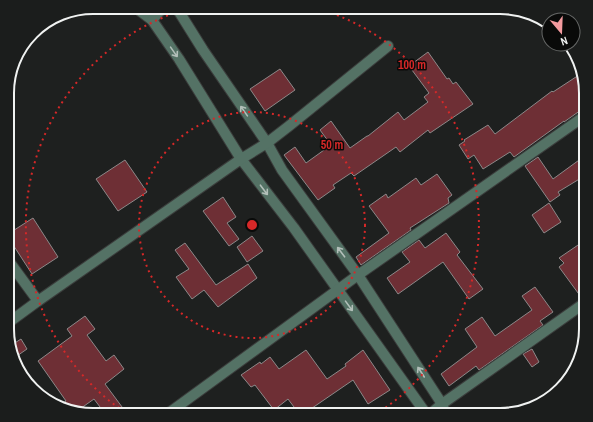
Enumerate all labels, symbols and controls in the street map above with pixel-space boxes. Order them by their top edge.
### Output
north arrow [541,12,581,52]
text: N [559,34,570,49]
one-way arrow [170,47,178,58]
text: 100 m [398,57,426,73]
one-way arrow [240,106,248,117]
text: 50 m [321,137,343,153]
one-way arrow [260,184,269,195]
centre of rings [245,218,259,232]
one-way arrow [337,246,345,257]
one-way arrow [345,300,353,311]
one-way arrow [417,367,425,378]

